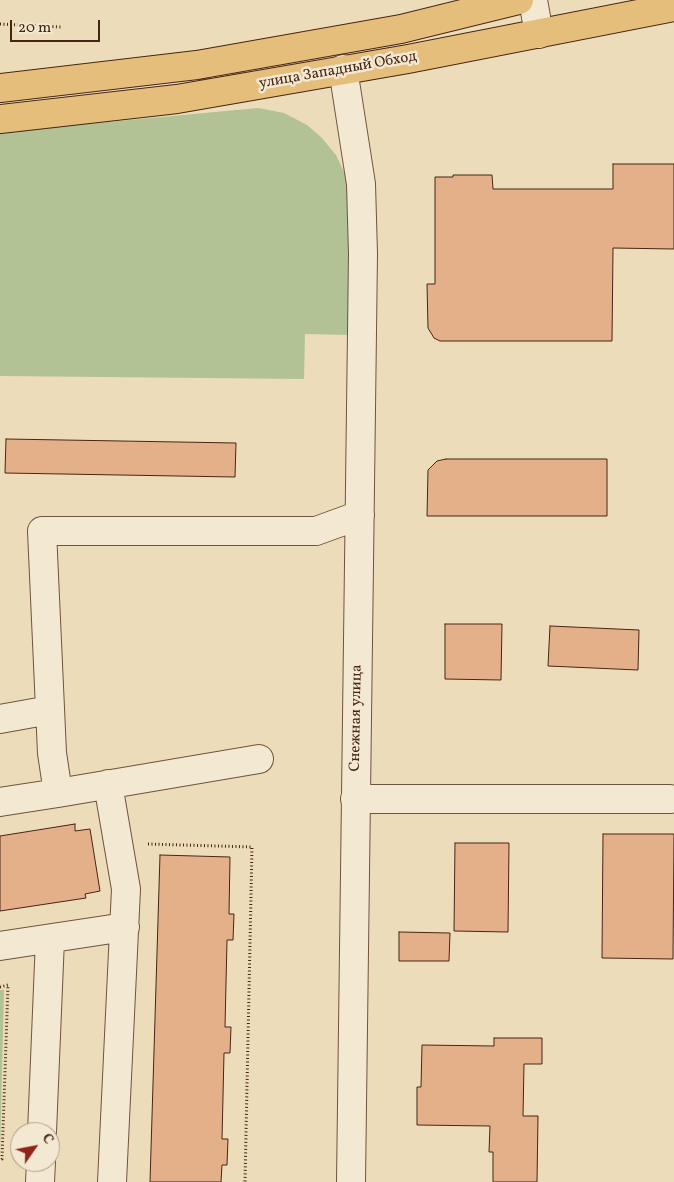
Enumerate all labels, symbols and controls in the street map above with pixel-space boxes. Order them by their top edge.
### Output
scale bar [12,10,102,42]
text: 20 m [18,18,51,39]
street label: улица Западный Обход [258,48,418,94]
street label: Снежная улица [347,664,367,772]
north arrow [10,1122,60,1172]
text: С [37,1130,58,1148]

